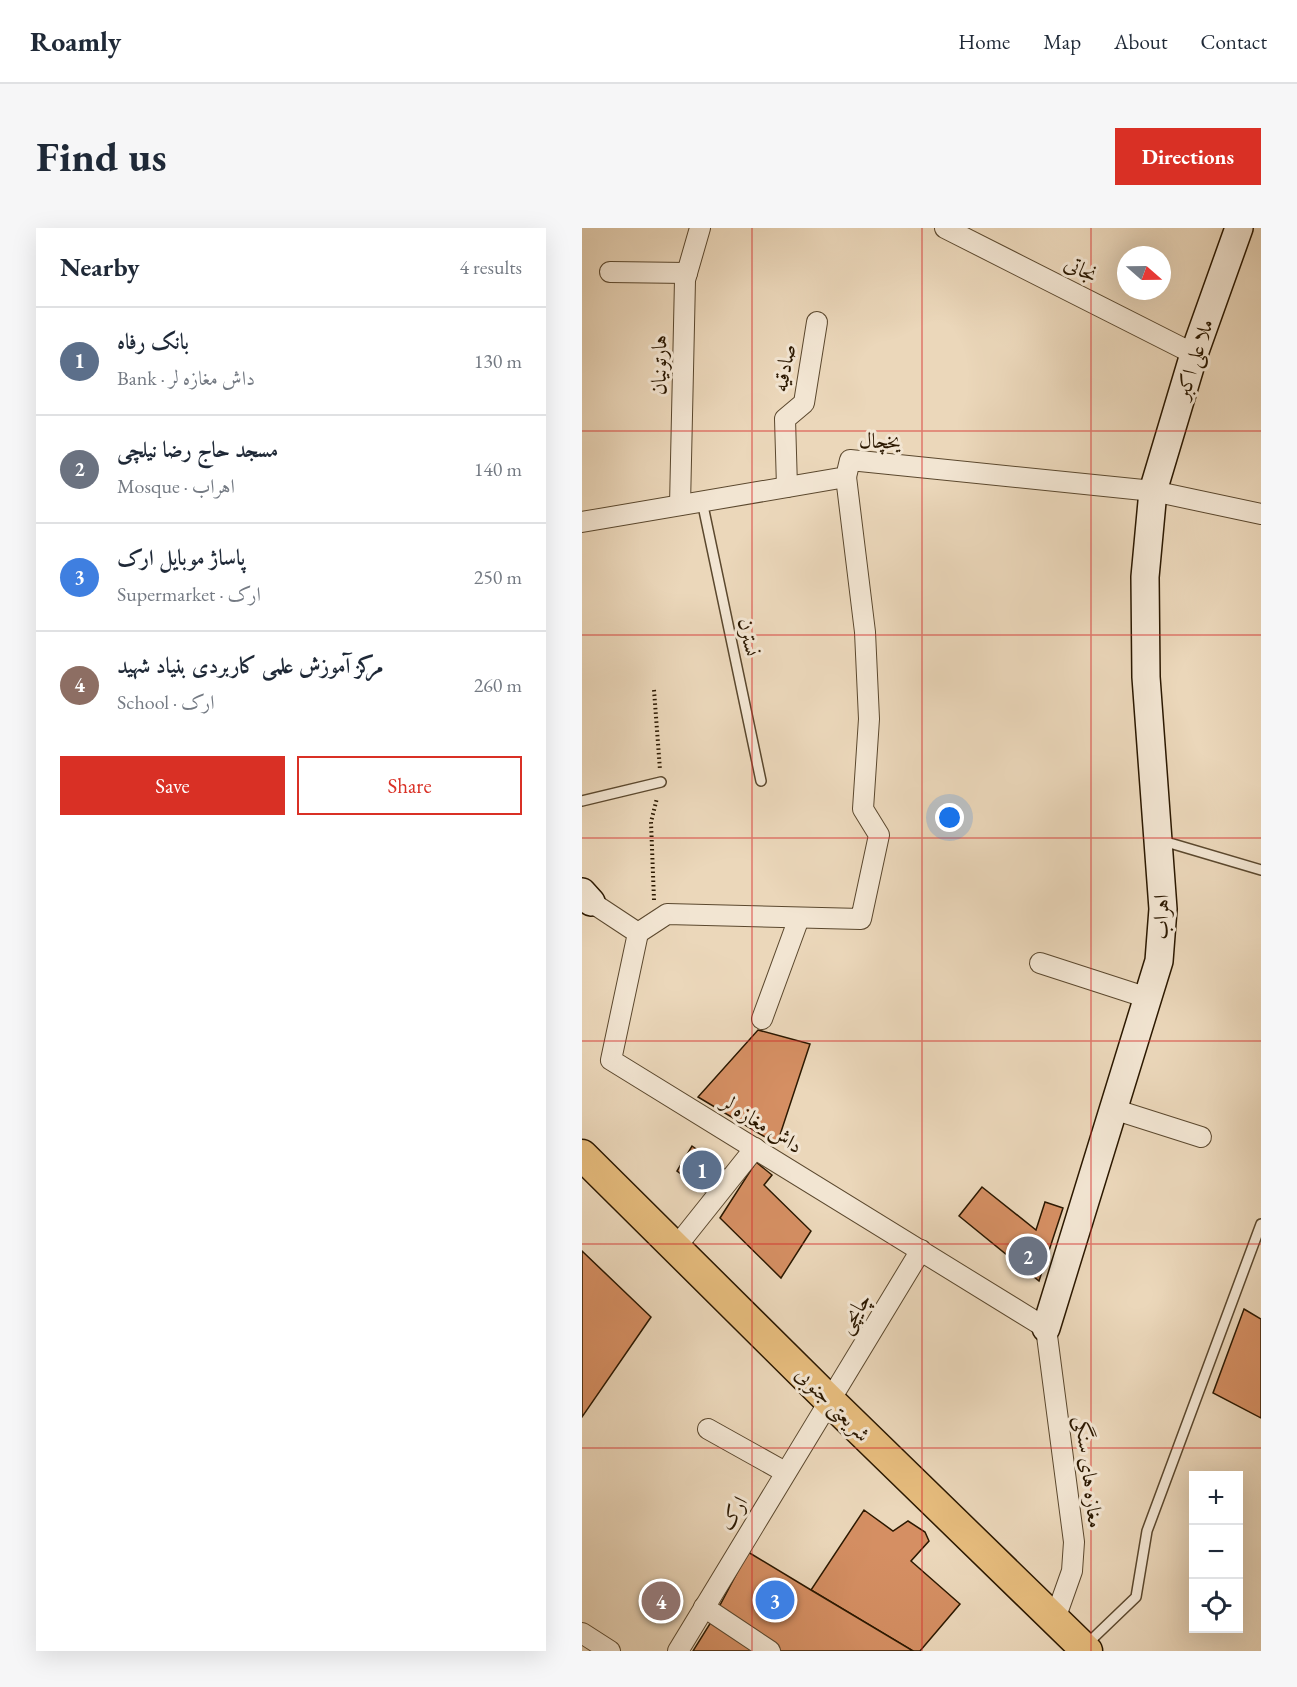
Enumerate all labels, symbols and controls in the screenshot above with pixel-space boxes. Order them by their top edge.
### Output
text: Roamly [30,23,121,59]
text: Home [958,28,1010,55]
text: Map [1043,28,1081,55]
text: About [1114,28,1167,55]
text: Contact [1200,28,1267,55]
button: Directions [1115,128,1261,185]
text: Find us [36,129,167,184]
north arrow [1117,246,1171,300]
street label: نجاتی [1060,249,1102,288]
text: Nearby [60,250,140,284]
text: 4 results [459,254,522,280]
street label: ملا علی اکبر [1167,315,1222,405]
text: بانک رفاه [117,327,189,356]
street label: هارتونیان [644,335,673,395]
street label: صادقیه [766,342,801,394]
text: 1 [74,348,85,374]
text: 130 m [474,348,522,374]
text: Bank · داش مغازه لر [117,365,255,391]
street label: یخچال [858,426,902,456]
text: مسجد حاج رضا نیلچی [117,435,278,464]
text: 2 [74,456,85,482]
text: 140 m [474,456,522,482]
text: Mosque · اهراب [117,473,235,499]
text: پاساژ موبایل ارک [117,543,245,572]
text: 3 [74,564,85,590]
text: 250 m [474,564,522,590]
text: Supermarket · ارک [117,581,261,607]
street label: نسترن [732,615,767,659]
text: مرکز آموزش علمی کاربردی بنیاد شهید [117,651,384,680]
text: 4 [74,672,85,698]
text: 260 m [474,672,522,698]
text: School · ارک [117,689,215,715]
button: Save [60,756,285,815]
button: Share [297,756,522,815]
your location [935,803,964,832]
street label: اهراب [1147,894,1174,940]
street label: داش مغازه لر [715,1087,808,1159]
pin: 1 [682,1148,722,1192]
pin: 2 [1008,1234,1048,1278]
street label: چایچی [831,1287,877,1339]
street label: شریعتی جنوبی [789,1360,877,1448]
street label: مغازه های سنگی [1068,1414,1110,1530]
map controls [1189,1471,1243,1633]
button: + [1189,1471,1243,1525]
street label: ارک [712,1491,753,1535]
button: − [1189,1525,1243,1579]
pin: 4 [642,1578,680,1624]
pin: 3 [756,1578,794,1622]
button: locate [1189,1579,1243,1633]

